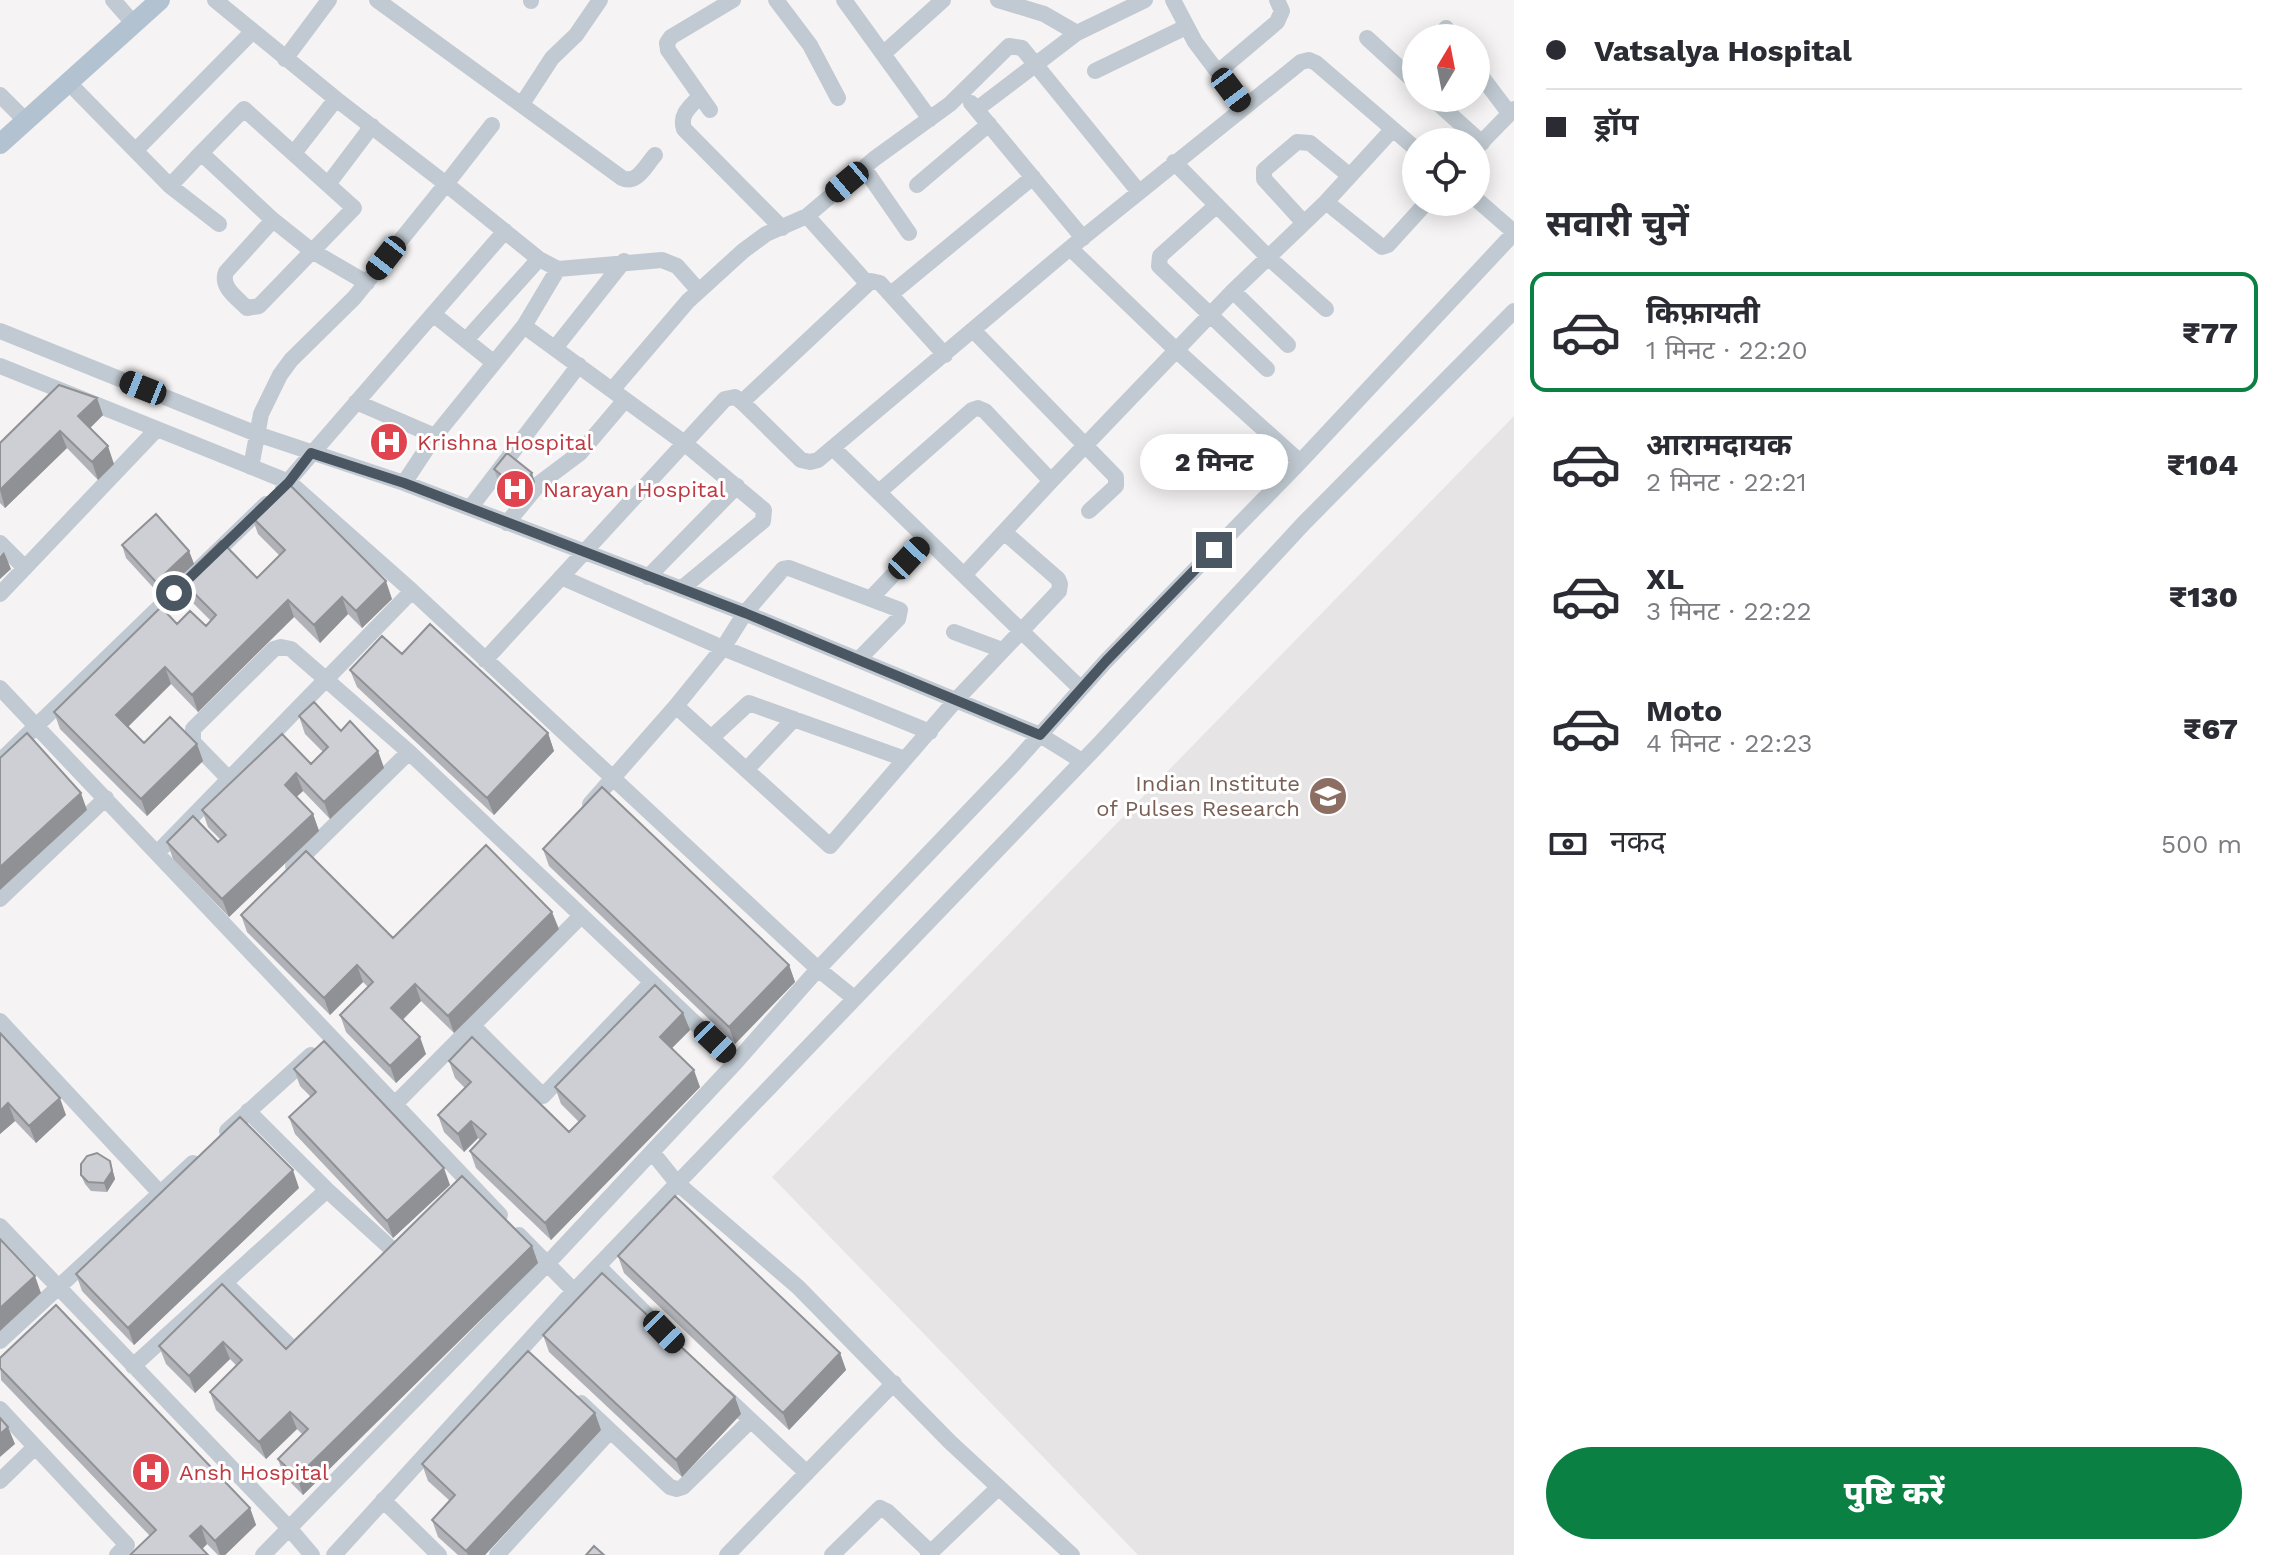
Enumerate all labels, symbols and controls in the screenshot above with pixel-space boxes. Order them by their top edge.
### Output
north arrow [1402,24,1490,112]
map controls [1402,24,1490,216]
text: Vatsalya Hospital [1594,33,1852,68]
car [1207,64,1255,116]
text: ड्रॉप [1594,107,1638,142]
button: locate [1402,128,1490,216]
car [821,157,873,207]
text: सवारी चुनें [1546,203,1689,245]
car [362,232,410,284]
text: किफ़ायती [1646,295,1760,330]
icon: car [1550,296,1622,368]
text: ₹77 [2182,315,2238,350]
text: 1 मिनट · 22:20 [1646,335,1808,365]
car [116,368,170,408]
hospital icon: Krishna Hospital [368,421,410,463]
text: आरामदायक [1646,427,1792,462]
icon: car [1550,428,1622,500]
place label: Krishna Hospital [417,430,594,455]
callout: 2 मिनट [1140,434,1288,490]
text: 2 मिनट [1175,447,1253,477]
text: ₹104 [2167,447,2238,482]
text: 2 मिनट · 22:21 [1646,467,1807,497]
hospital icon: Narayan Hospital [494,468,536,510]
place label: Narayan Hospital [543,477,726,502]
car [884,532,934,584]
route end [1196,532,1232,568]
icon: car [1550,560,1622,632]
text: XL [1646,561,1684,596]
route start [156,575,192,611]
text: ₹130 [2169,579,2238,614]
text: 3 मिनट · 22:22 [1646,596,1812,626]
icon: car [1550,692,1622,764]
text: Moto [1646,693,1722,728]
text: ₹67 [2183,711,2238,746]
text: 4 मिनट · 22:23 [1646,728,1813,758]
place label: Indian Institute of Pulses Research [1096,771,1300,821]
school or university icon: Indian Institute of Pulses Research [1307,775,1349,817]
icon: cash [1546,822,1590,866]
text: नकद [1610,824,1666,859]
text: 500 m [2161,829,2242,859]
car [689,1017,741,1067]
car [639,1306,689,1358]
button: पुष्टि करें [1546,1447,2242,1539]
hospital icon: Ansh Hospital [130,1451,172,1493]
place label: Ansh Hospital [179,1460,329,1485]

